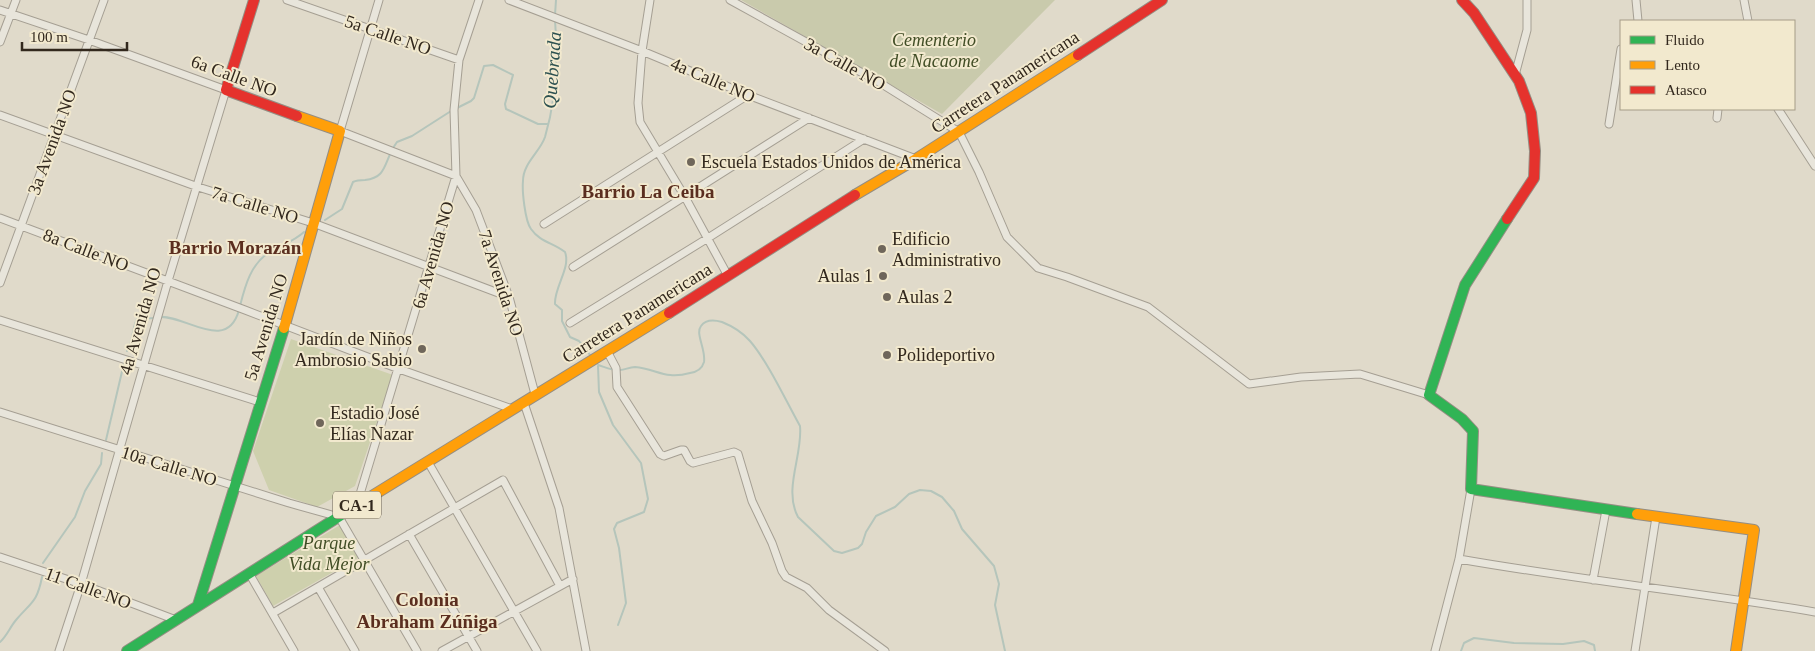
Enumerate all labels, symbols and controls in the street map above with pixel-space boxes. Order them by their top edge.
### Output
street label: 5a Calle NO [342,11,434,59]
scale bar [22,20,128,52]
legend [1620,20,1795,110]
street label: Carretera Panamericana [927,27,1083,137]
text: 100 m [30,29,68,45]
park label: Cementerio de Nacaome [889,30,979,71]
water label: Quebrada [539,31,565,109]
text: Fluido [1665,32,1704,48]
street label: 3a Calle NO [801,33,889,95]
street label: 6a Calle NO [188,51,280,101]
street label: 4a Calle NO [668,53,758,107]
text: Lento [1665,57,1700,73]
text: Atasco [1665,82,1707,98]
street label: 3a Avenida NO [24,87,80,197]
place label: Escuela Estados Unidos de América [701,152,961,172]
marker: Escuela Estados Unidos de América [685,156,697,168]
district label: Barrio La Ceiba [582,181,715,202]
street label: 7a Calle NO [209,182,301,228]
street label: 6a Avenida NO [408,199,458,311]
street label: 8a Calle NO [40,225,132,275]
street label: 7a Avenida NO [474,227,528,339]
place label: Edificio Administrativo [892,229,1001,270]
district label: Barrio Morazán [169,237,302,258]
marker: Edificio Administrativo [876,243,888,255]
street label: Carretera Panamericana [559,259,715,367]
street label: 4a Avenida NO [115,265,165,377]
place label: Aulas 1 [818,266,873,286]
marker: Aulas 1 [877,270,889,282]
street label: 5a Avenida NO [240,271,292,383]
place label: Aulas 2 [897,287,953,307]
marker: Aulas 2 [881,291,893,303]
place label: Jardín de Niños Ambrosio Sabio [294,329,412,370]
marker: Jardín de Niños Ambrosio Sabio [416,343,428,355]
place label: Polideportivo [897,345,995,365]
marker: Polideportivo [881,349,893,361]
place label: Estadio José Elías Nazar [330,403,420,444]
marker: Estadio José Elías Nazar [314,417,326,429]
street label: 10a Calle NO [119,442,219,490]
road number: CA-1 [333,492,381,518]
park label: Parque Vida Mejor [288,533,371,574]
street label: 11 Calle NO [42,563,134,613]
district label: Colonia Abraham Zúñiga [357,589,498,632]

